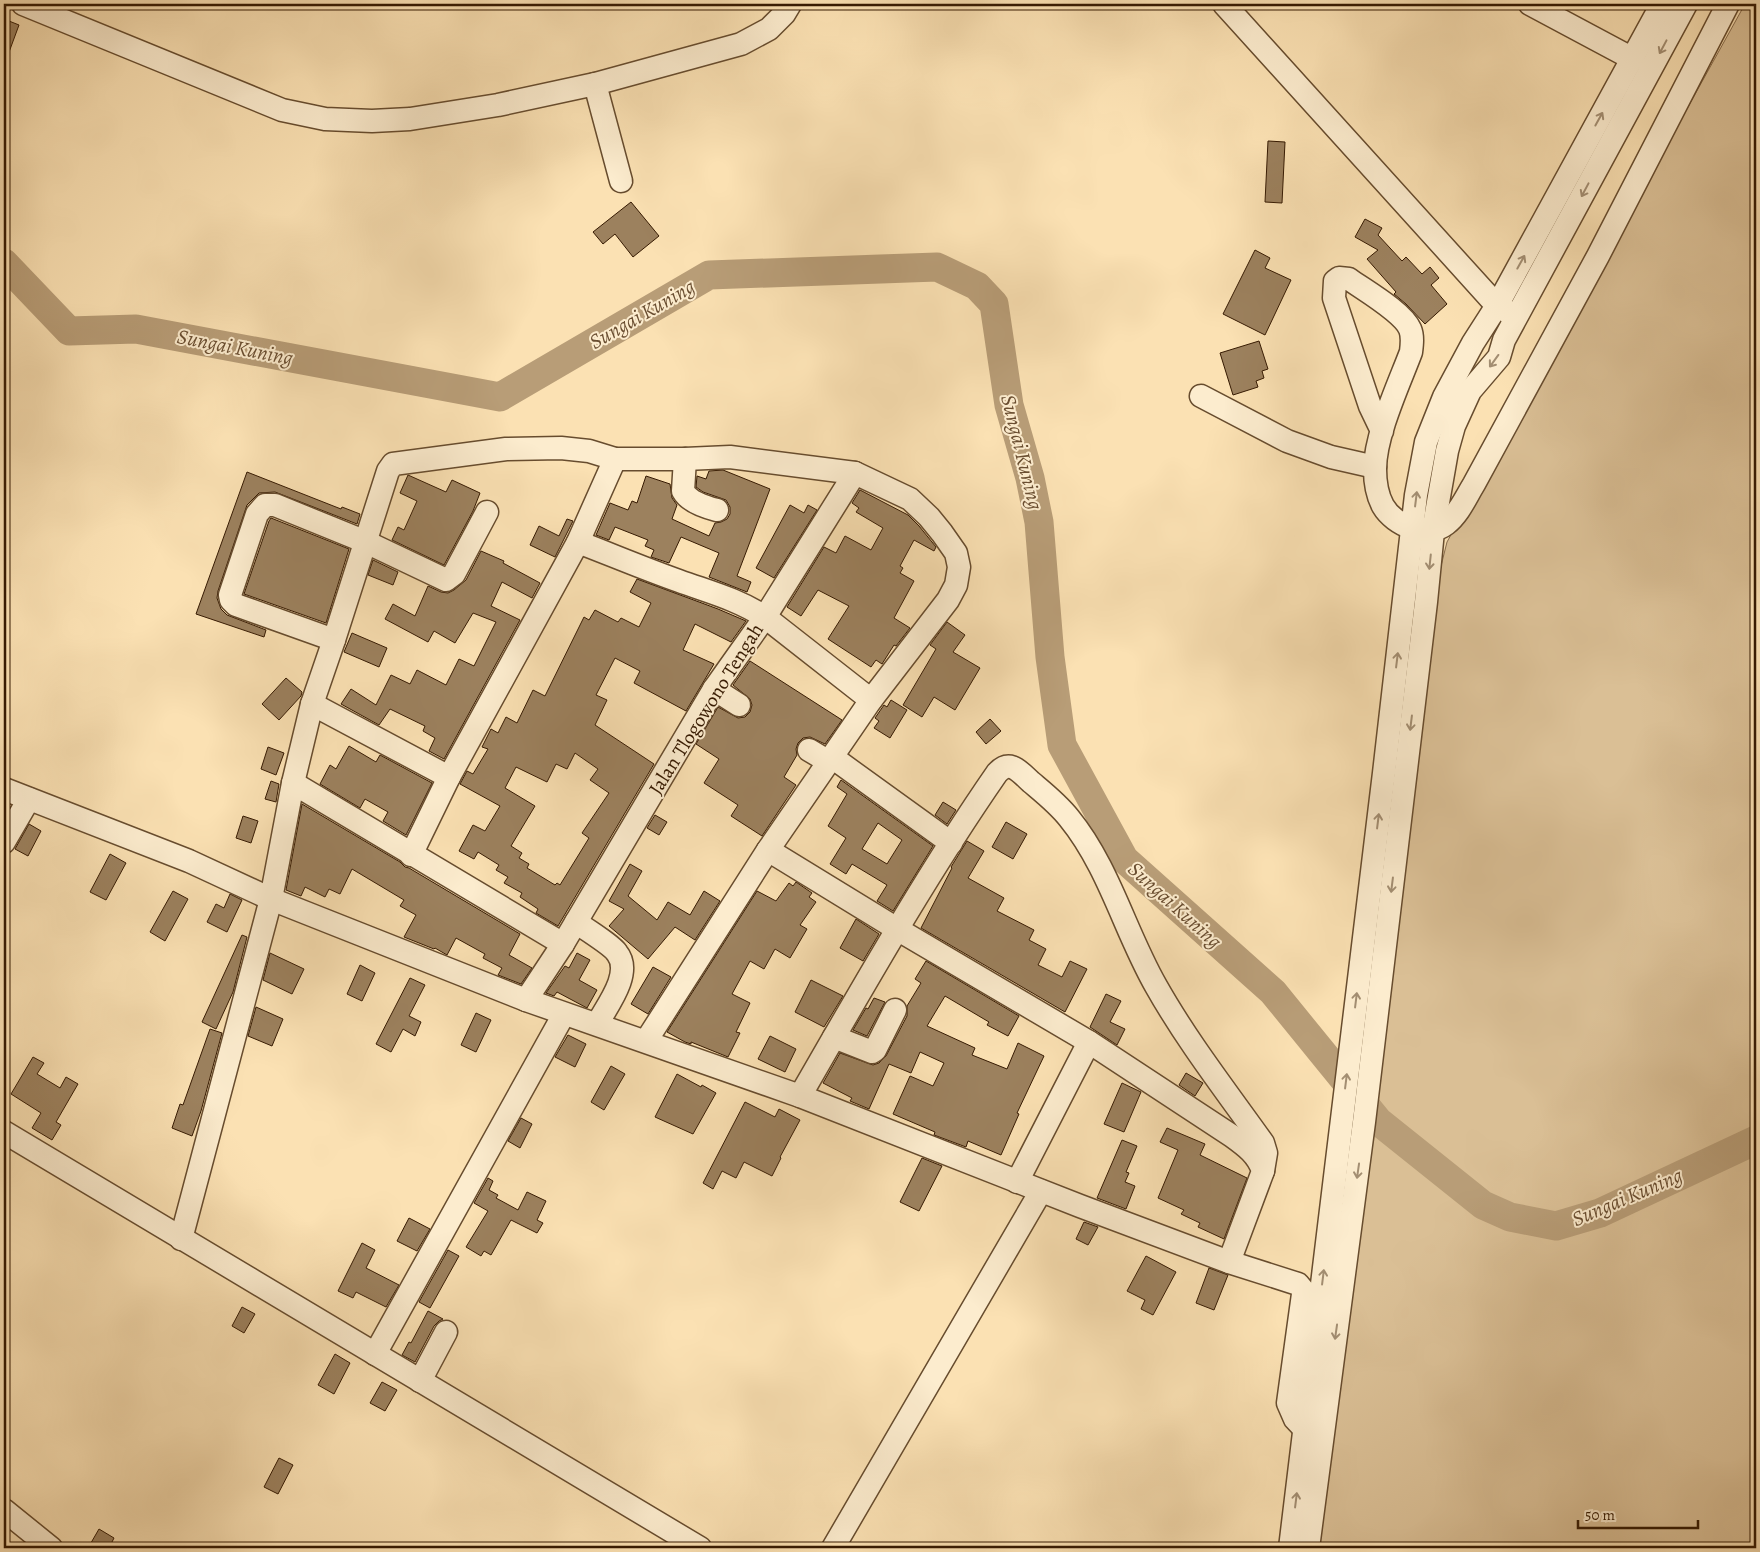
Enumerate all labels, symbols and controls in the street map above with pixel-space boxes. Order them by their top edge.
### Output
one-way arrow [1658,39,1668,54]
one-way arrow [1595,113,1605,127]
one-way arrow [1580,182,1590,196]
one-way arrow [1516,254,1526,269]
water label: Sungai Kuning [584,272,700,356]
water label: Sungai Kuning [175,322,296,372]
one-way arrow [1489,354,1500,367]
water label: Sungai Kuning [994,392,1050,513]
one-way arrow [1411,491,1421,507]
one-way arrow [1425,553,1435,569]
street label: Jalan Tlogowono Tengah [642,618,770,800]
one-way arrow [1393,652,1403,668]
one-way arrow [1406,715,1416,731]
one-way arrow [1373,814,1383,830]
water label: Sungai Kuning [1122,855,1229,955]
one-way arrow [1387,876,1397,892]
one-way arrow [1351,992,1361,1008]
one-way arrow [1341,1073,1351,1089]
water label: Sungai Kuning [1567,1161,1687,1233]
one-way arrow [1352,1162,1362,1178]
one-way arrow [1318,1269,1328,1285]
one-way arrow [1331,1323,1341,1339]
one-way arrow [1291,1492,1301,1508]
scale bar [1578,1497,1698,1529]
text: 50 m [1585,1505,1615,1525]

